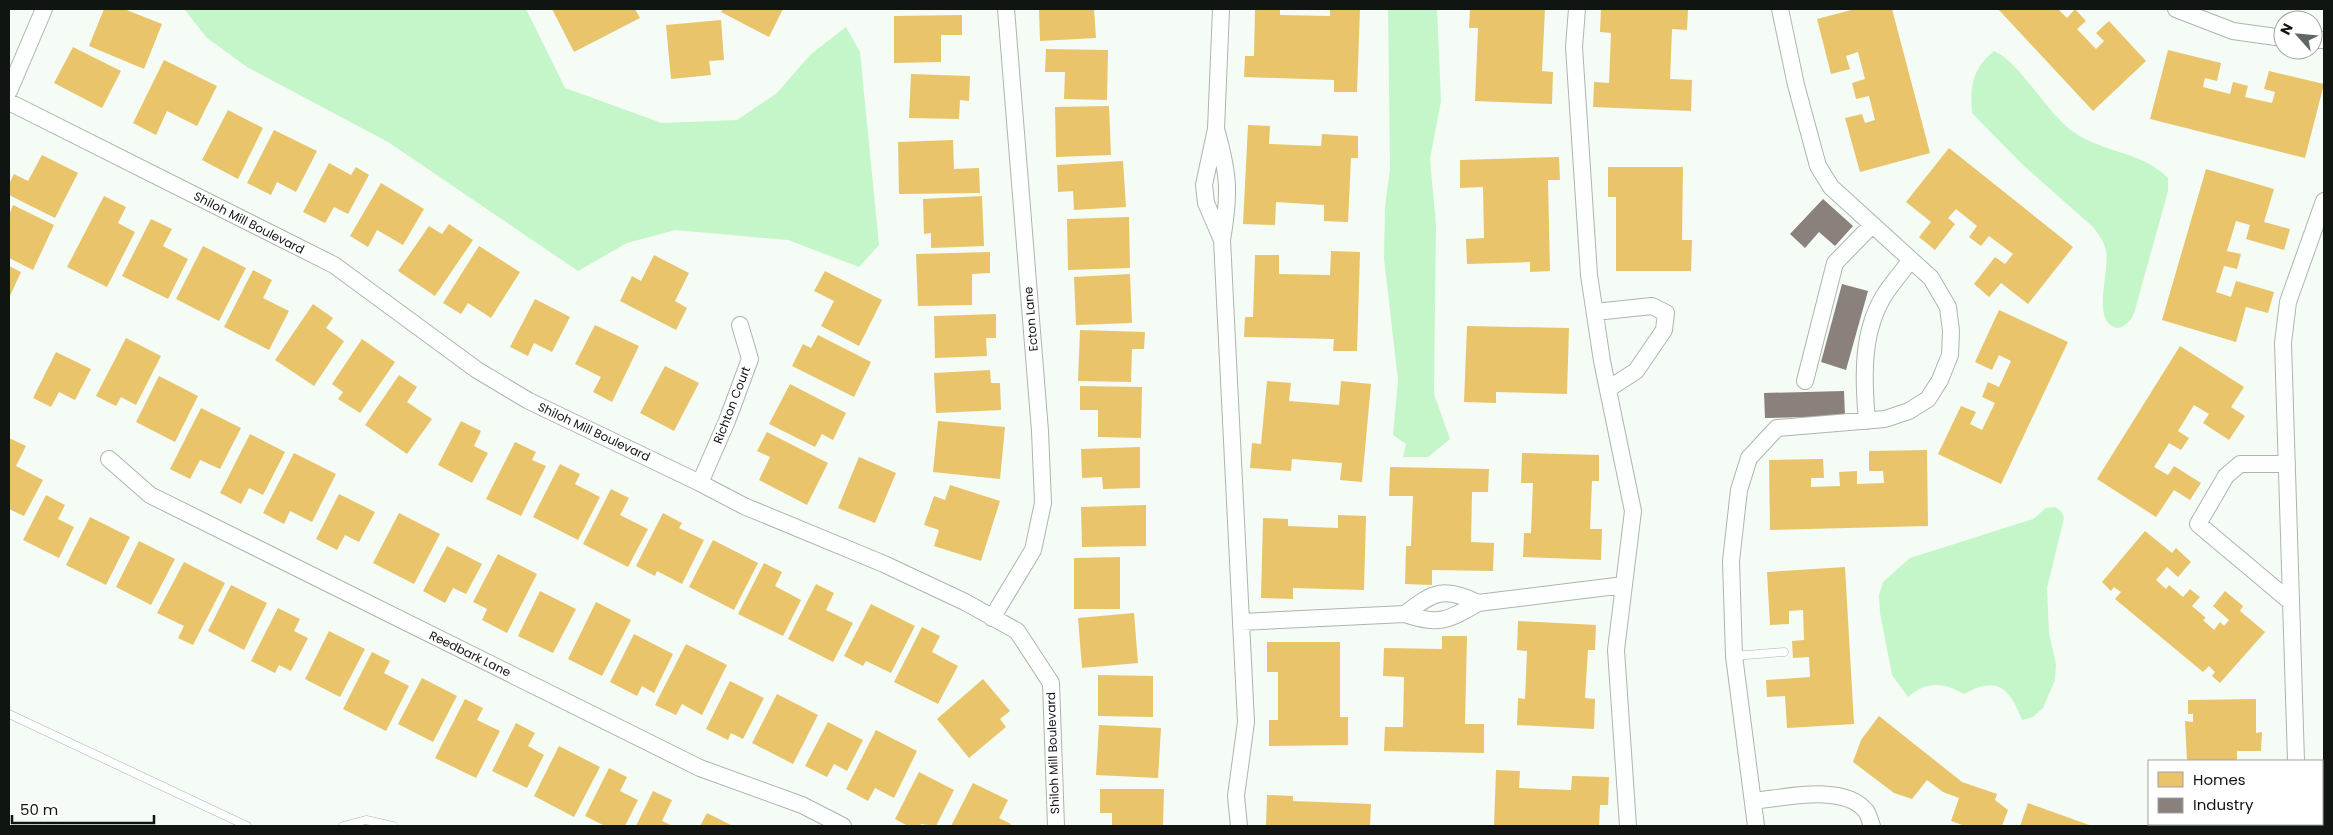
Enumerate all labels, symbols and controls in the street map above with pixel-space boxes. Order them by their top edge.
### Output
north arrow [2273,10,2323,60]
text: N [2275,20,2298,38]
street label: Shiloh Mill Boulevard [191,187,307,258]
street label: Ecton Lane [1019,286,1042,352]
street label: Richton Court [709,364,754,446]
street label: Shiloh Mill Boulevard [535,398,653,465]
street label: Reedbark Lane [427,626,514,681]
street label: Shiloh Mill Boulevard [1042,692,1063,814]
legend [2148,760,2323,825]
text: Homes [2193,769,2246,790]
scale bar [12,792,155,824]
text: Industry [2193,794,2254,815]
text: 50 m [20,799,58,820]

